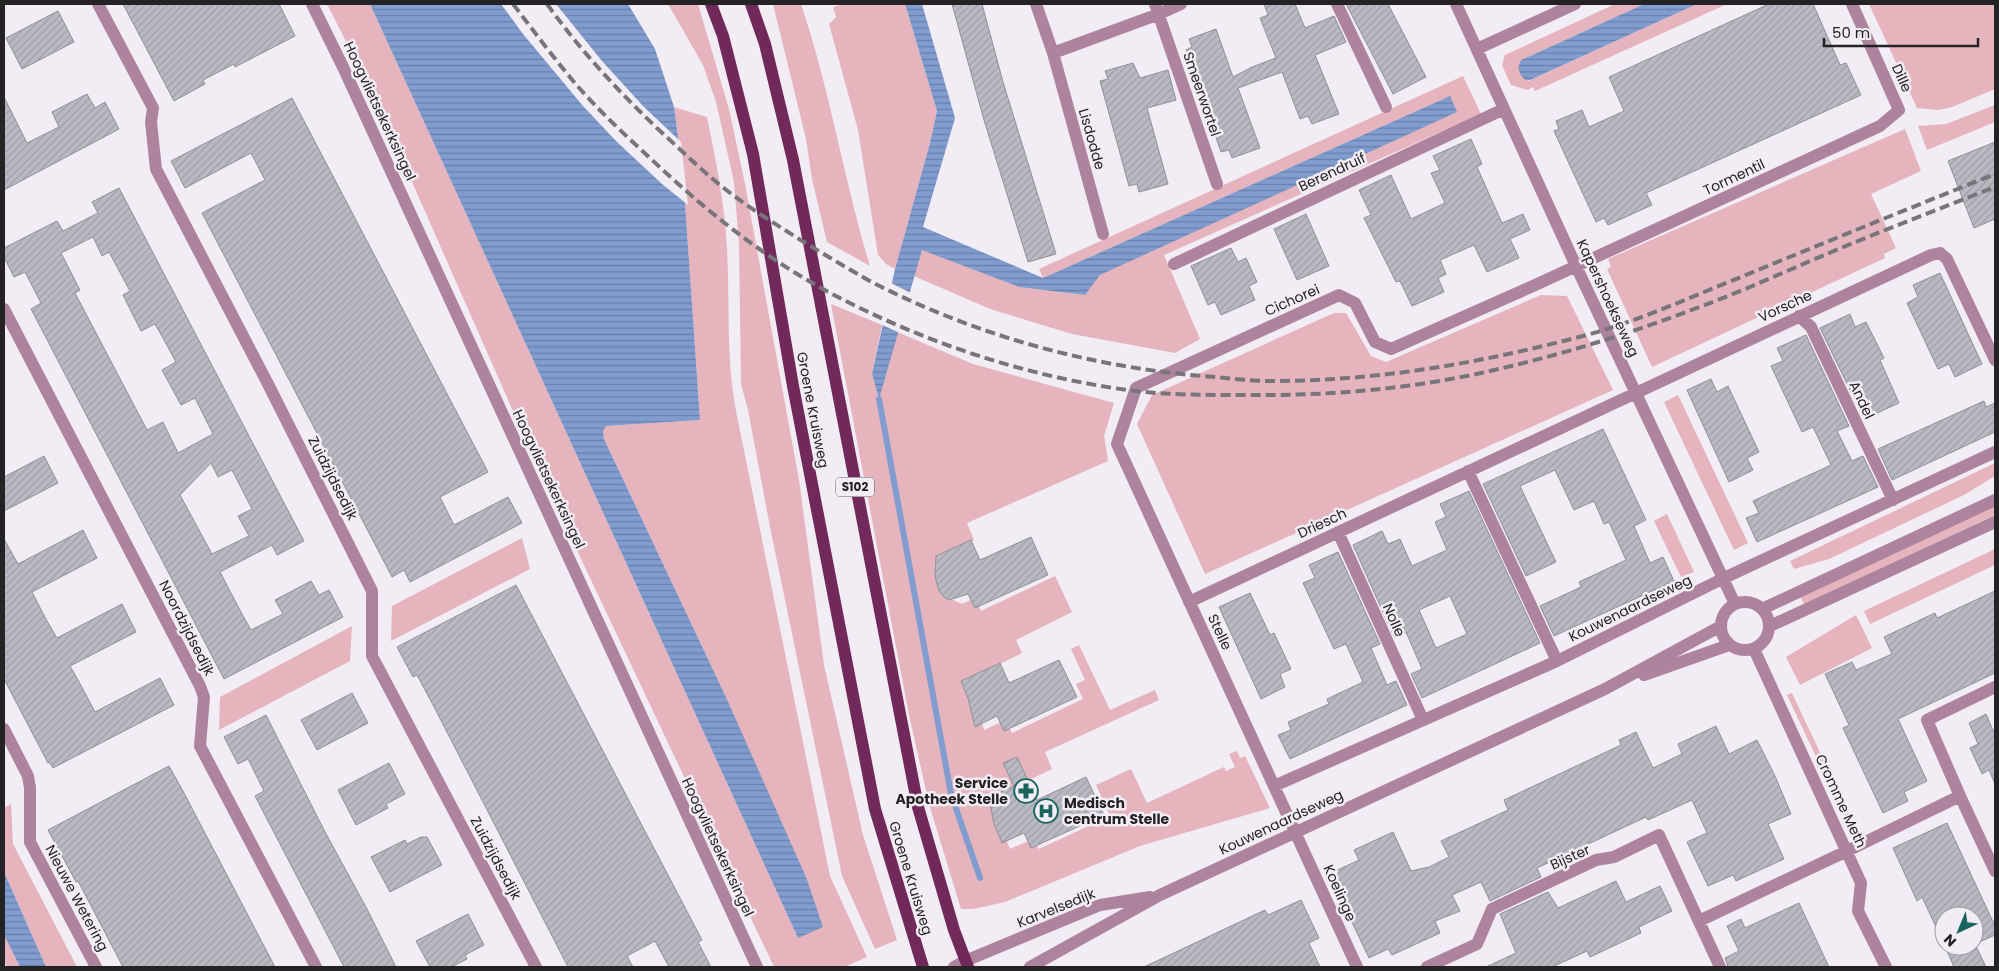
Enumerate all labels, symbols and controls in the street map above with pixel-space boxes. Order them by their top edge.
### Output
scale bar [1824,15,1978,47]
text: 50 m [1832,22,1870,43]
street label: Hoogvlietsekerksingel [339,38,421,184]
street label: Smeerwortel [1178,49,1226,139]
street label: Dille [1887,61,1917,96]
street label: Lisdodde [1074,106,1110,172]
street label: Berendruif [1295,148,1369,196]
street label: Tormentil [1700,154,1768,200]
street label: Kapershoekseweg [1572,236,1644,360]
street label: Cichorei [1261,279,1323,321]
street label: Vorsche [1755,285,1815,327]
street label: Groene Kruisweg [792,350,834,470]
street label: Andel [1844,378,1880,422]
street label: Hoogvlietsekerksingel [508,406,590,552]
street label: Zuidzijdsedijk [303,433,363,524]
road number: S102 [836,478,874,497]
street label: Driesch [1294,503,1350,543]
street label: Kouwenaardseweg [1565,569,1695,647]
street label: Noordzijdsedijk [154,577,220,680]
street label: Nolle [1378,600,1410,640]
street label: Stelle [1203,611,1237,654]
street label: Cromme Meth [1811,751,1871,851]
place label: Service Apotheek Stelle [895,773,1008,809]
street label: Hoogvlietsekerksingel [677,774,759,920]
pharmacy icon: Service Apotheek Stelle [1013,778,1039,804]
street label: Kouwenaardseweg [1216,784,1346,860]
place label: Medisch centrum Stelle [1064,793,1170,829]
hospital icon: Medisch centrum Stelle [1033,798,1059,824]
street label: Zuidzijdsedijk [466,813,527,904]
street label: Groene Kruisweg [884,819,938,937]
street label: Bijster [1547,839,1593,875]
street label: Nieuwe Wetering [40,841,114,955]
street label: Koelinge [1319,862,1361,925]
street label: Karvelsedijk [1014,883,1099,933]
north arrow [1934,906,1984,956]
text: N [1939,930,1961,951]

